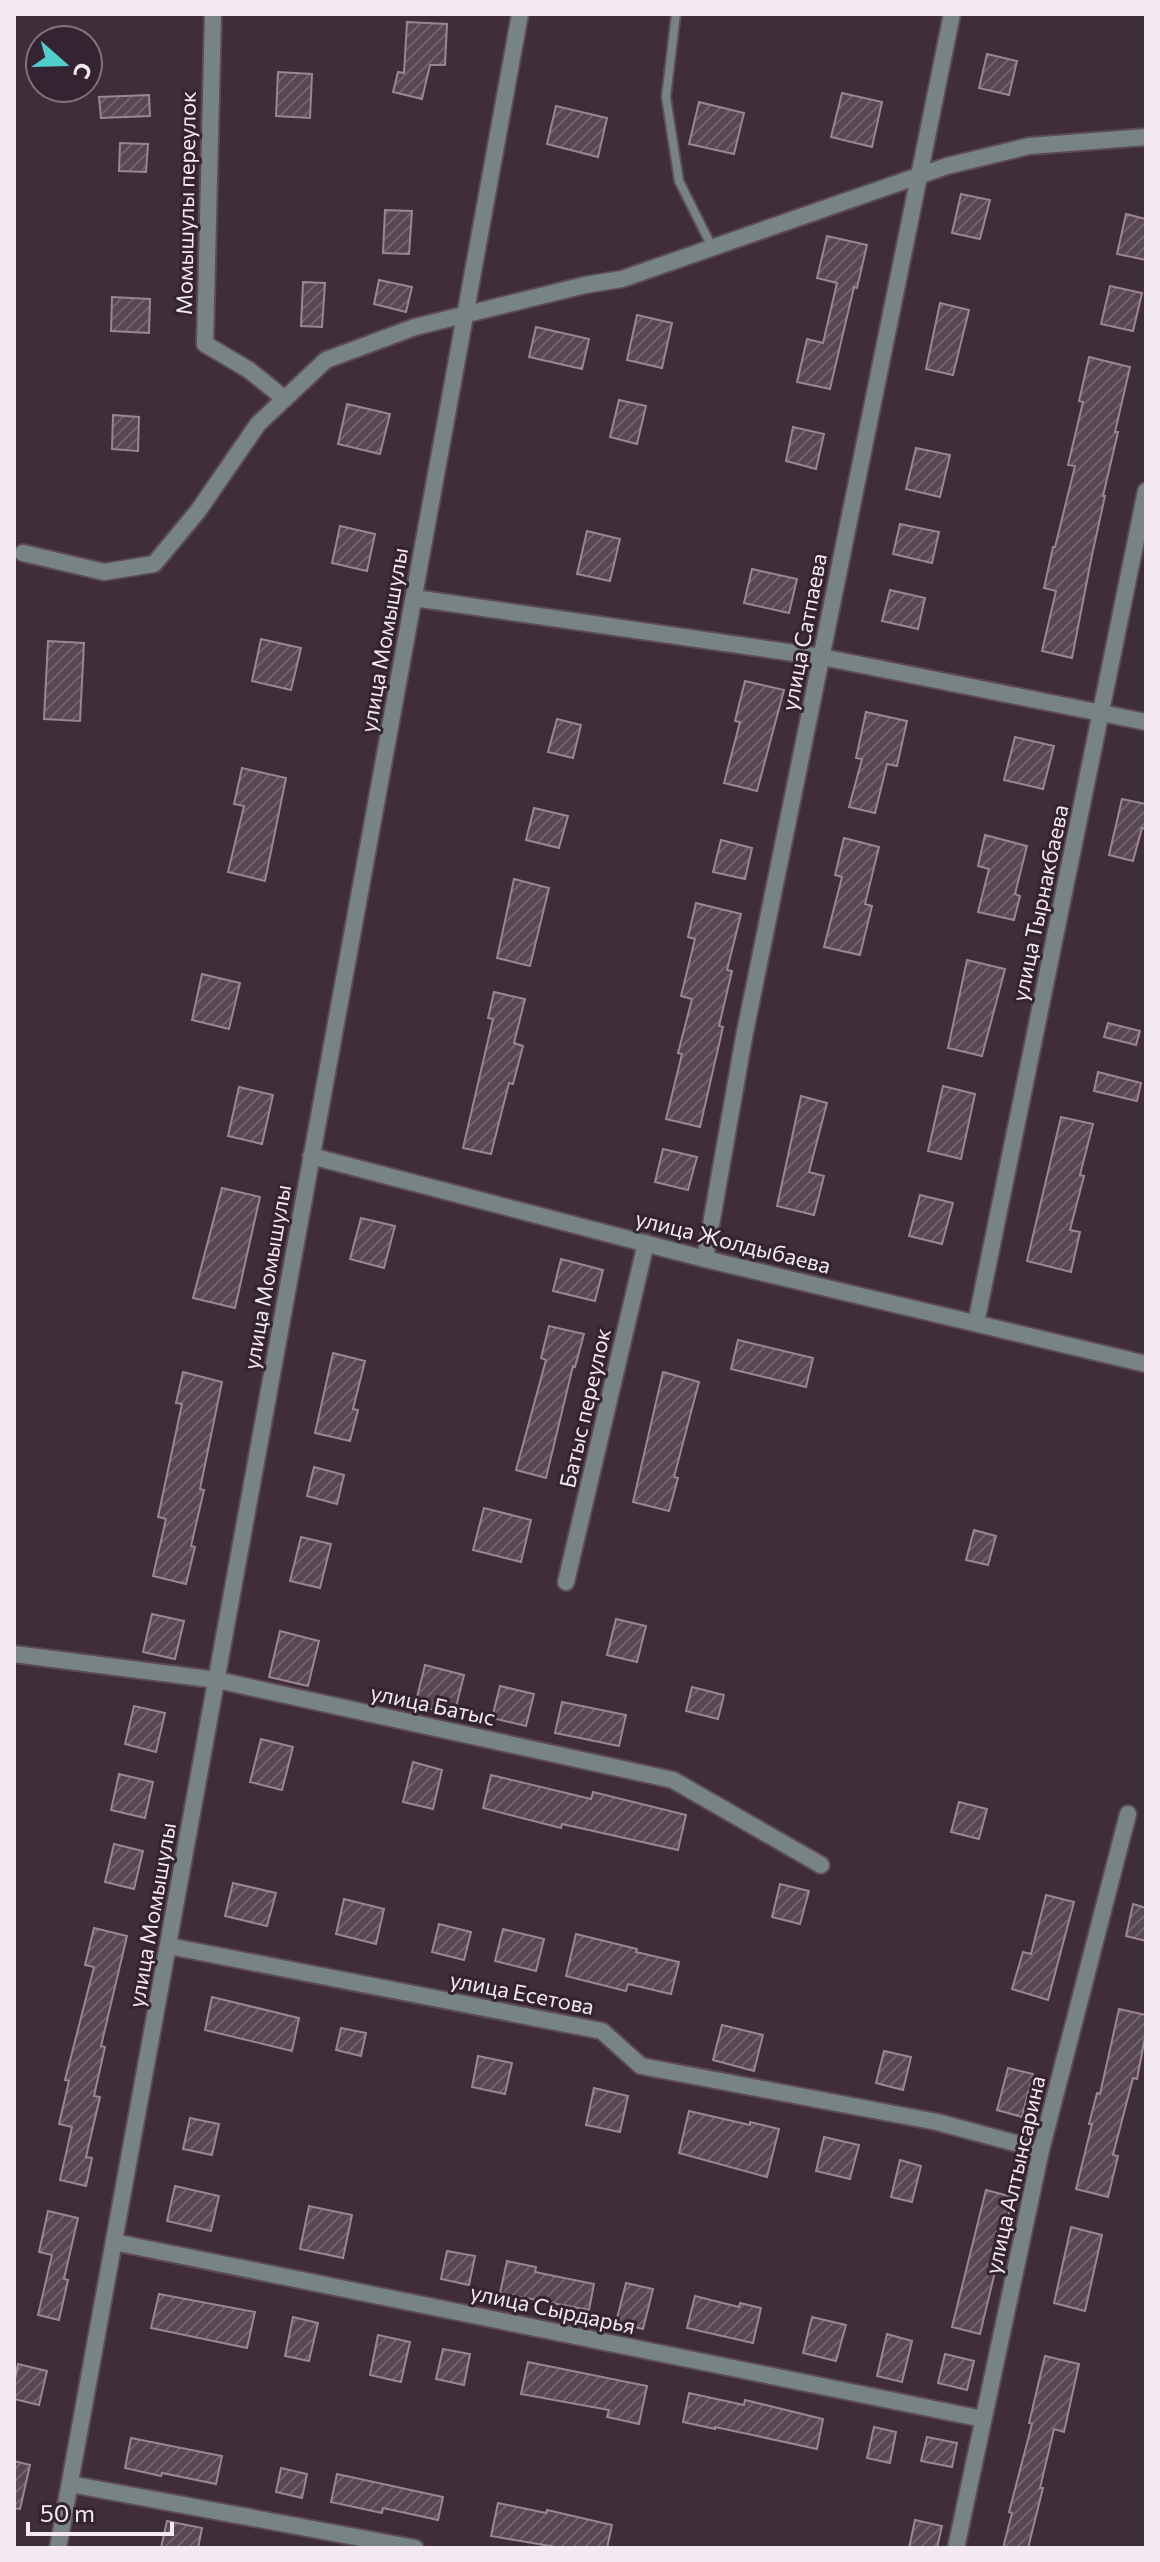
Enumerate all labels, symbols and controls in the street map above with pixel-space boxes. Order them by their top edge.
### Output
north arrow [24,24,104,104]
text: С [68,59,99,83]
street label: Момышулы переулок [170,91,201,315]
street label: улица Момышулы [354,545,413,735]
street label: улица Сатпаева [775,551,832,713]
street label: улица Тырнакбаева [1005,802,1074,1004]
street label: улица Момышулы [237,1182,296,1372]
street label: улица Жолдыбаева [633,1204,834,1279]
street label: Батыс переулок [553,1325,616,1490]
street label: улица Батыс [368,1678,498,1731]
street label: улица Момышулы [122,1820,181,2010]
street label: улица Есетова [448,1965,596,2020]
street label: улица Алтынсарина [979,2073,1050,2277]
street label: улица Сырдарья [468,2278,638,2339]
scale bar [28,2486,172,2536]
text: 50 m [40,2498,95,2527]

